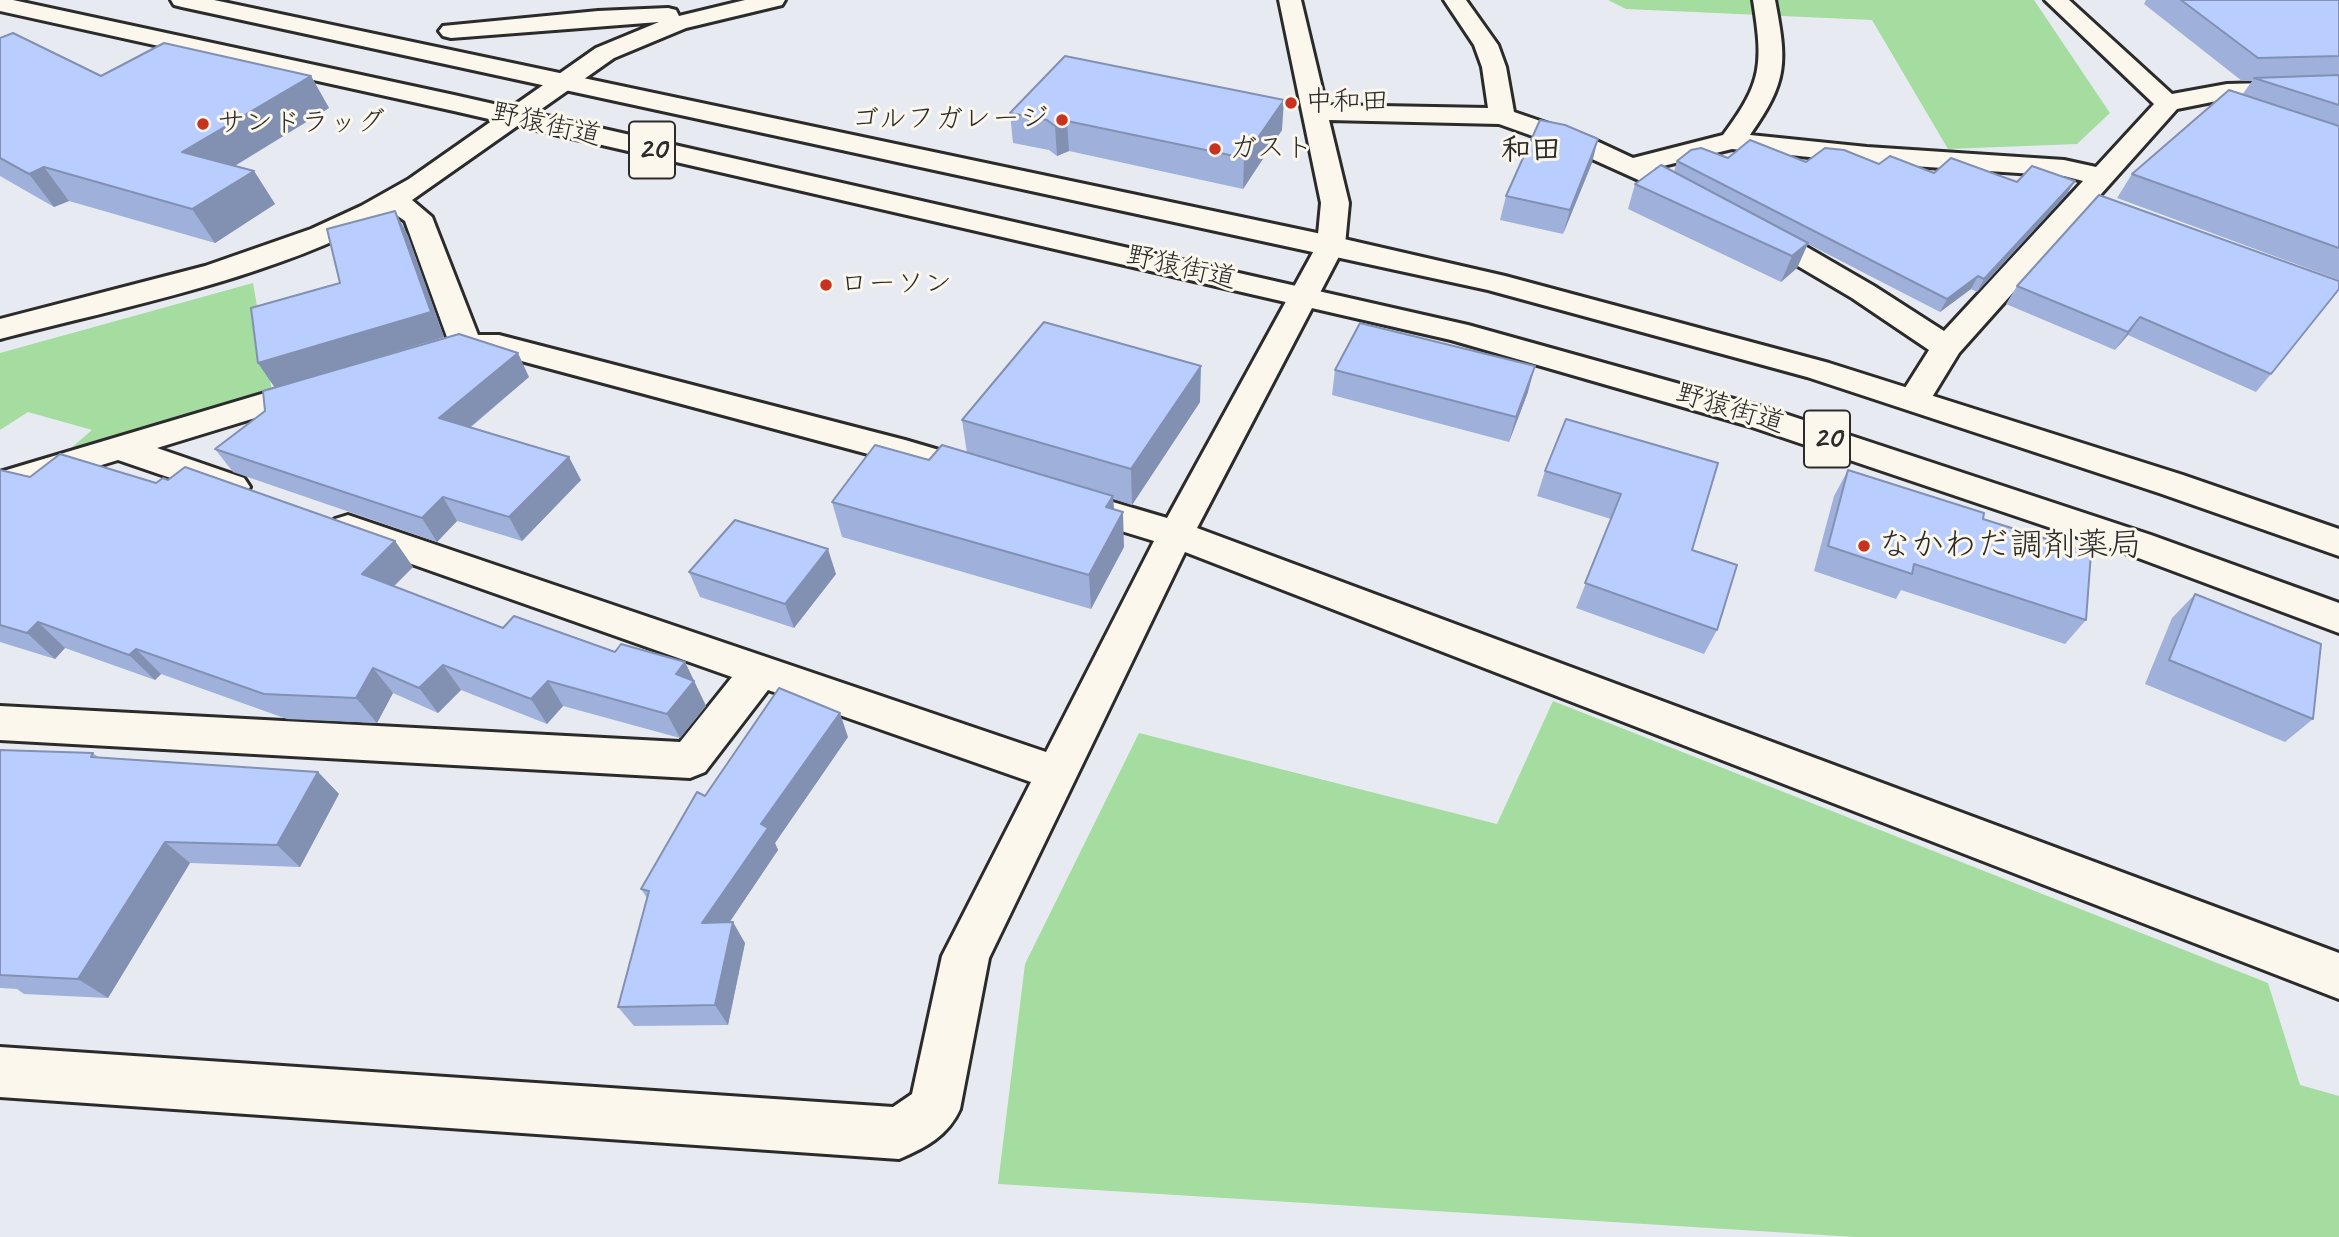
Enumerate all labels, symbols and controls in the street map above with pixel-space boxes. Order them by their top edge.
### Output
place label: 中和田 [1305,86,1389,120]
marker: 中和田 [1283,95,1299,111]
street label: 野猿街道 [488,96,604,154]
place label: ゴルフガレージ [851,103,1048,137]
place label: サンドラッグ [217,107,385,141]
marker: ゴルフガレージ [1054,112,1070,128]
marker: サンドラッグ [195,116,211,132]
road number: 20 [629,121,675,178]
place label: ガスト [1229,132,1313,166]
district label: 和田 [1501,133,1561,169]
marker: ガスト [1207,141,1223,157]
street label: 野猿街道 [1123,239,1239,297]
place label: ローソン [840,268,952,302]
marker: ローソン [818,277,834,293]
street label: 野猿街道 [1672,377,1788,441]
road number: 20 [1804,410,1850,468]
place label: なかわだ調剤薬局 [1878,526,2142,566]
marker: なかわだ調剤薬局 [1856,538,1872,554]

